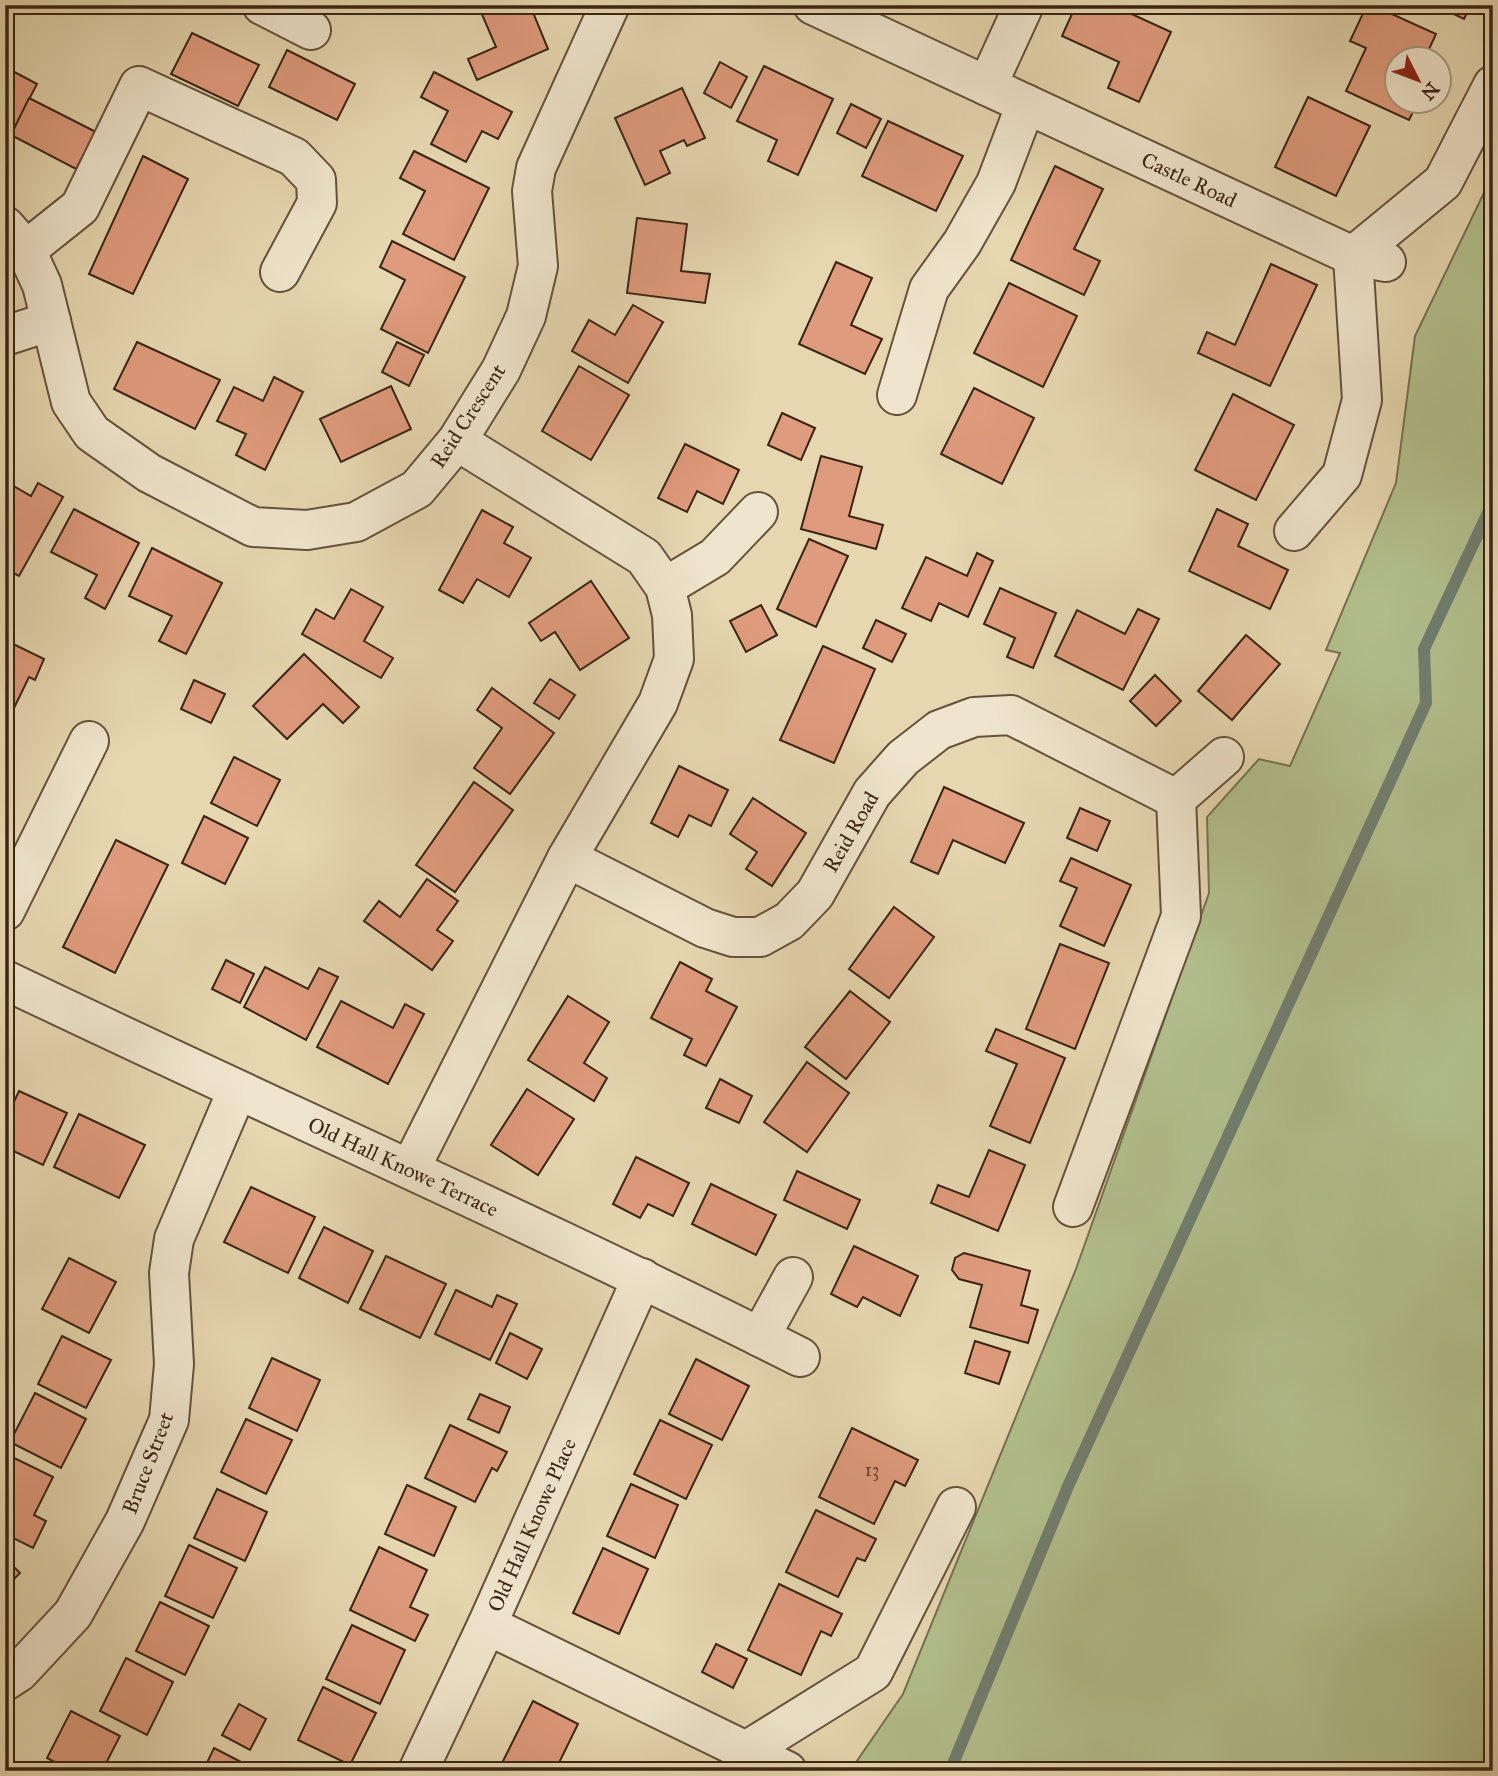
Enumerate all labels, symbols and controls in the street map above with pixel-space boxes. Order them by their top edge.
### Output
north arrow [1382,46,1452,116]
text: N [1416,77,1444,105]
street label: Castle Road [1137,147,1241,214]
street label: Reid Crescent [425,359,512,473]
street label: Reid Road [818,787,885,877]
street label: Old Hall Knowe Terrace [304,1111,503,1223]
street label: Bruce Street [117,1408,180,1518]
street label: Old Hall Knowe Place [482,1434,582,1616]
house number: 13 [865,1459,879,1481]

